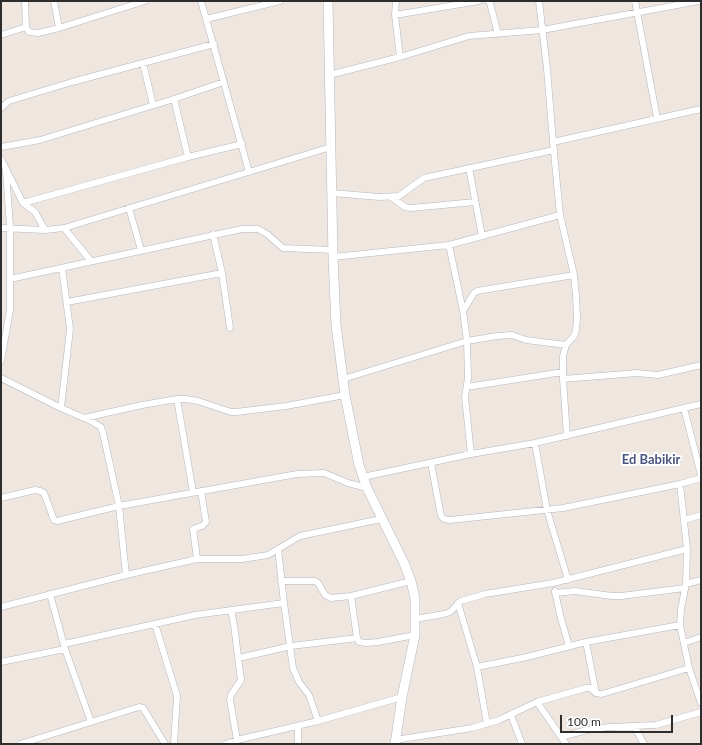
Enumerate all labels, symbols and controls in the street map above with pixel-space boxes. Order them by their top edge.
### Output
district label: Ed Babikir [622,452,680,468]
scale bar [562,707,675,733]
text: 100 m [567,714,601,729]

